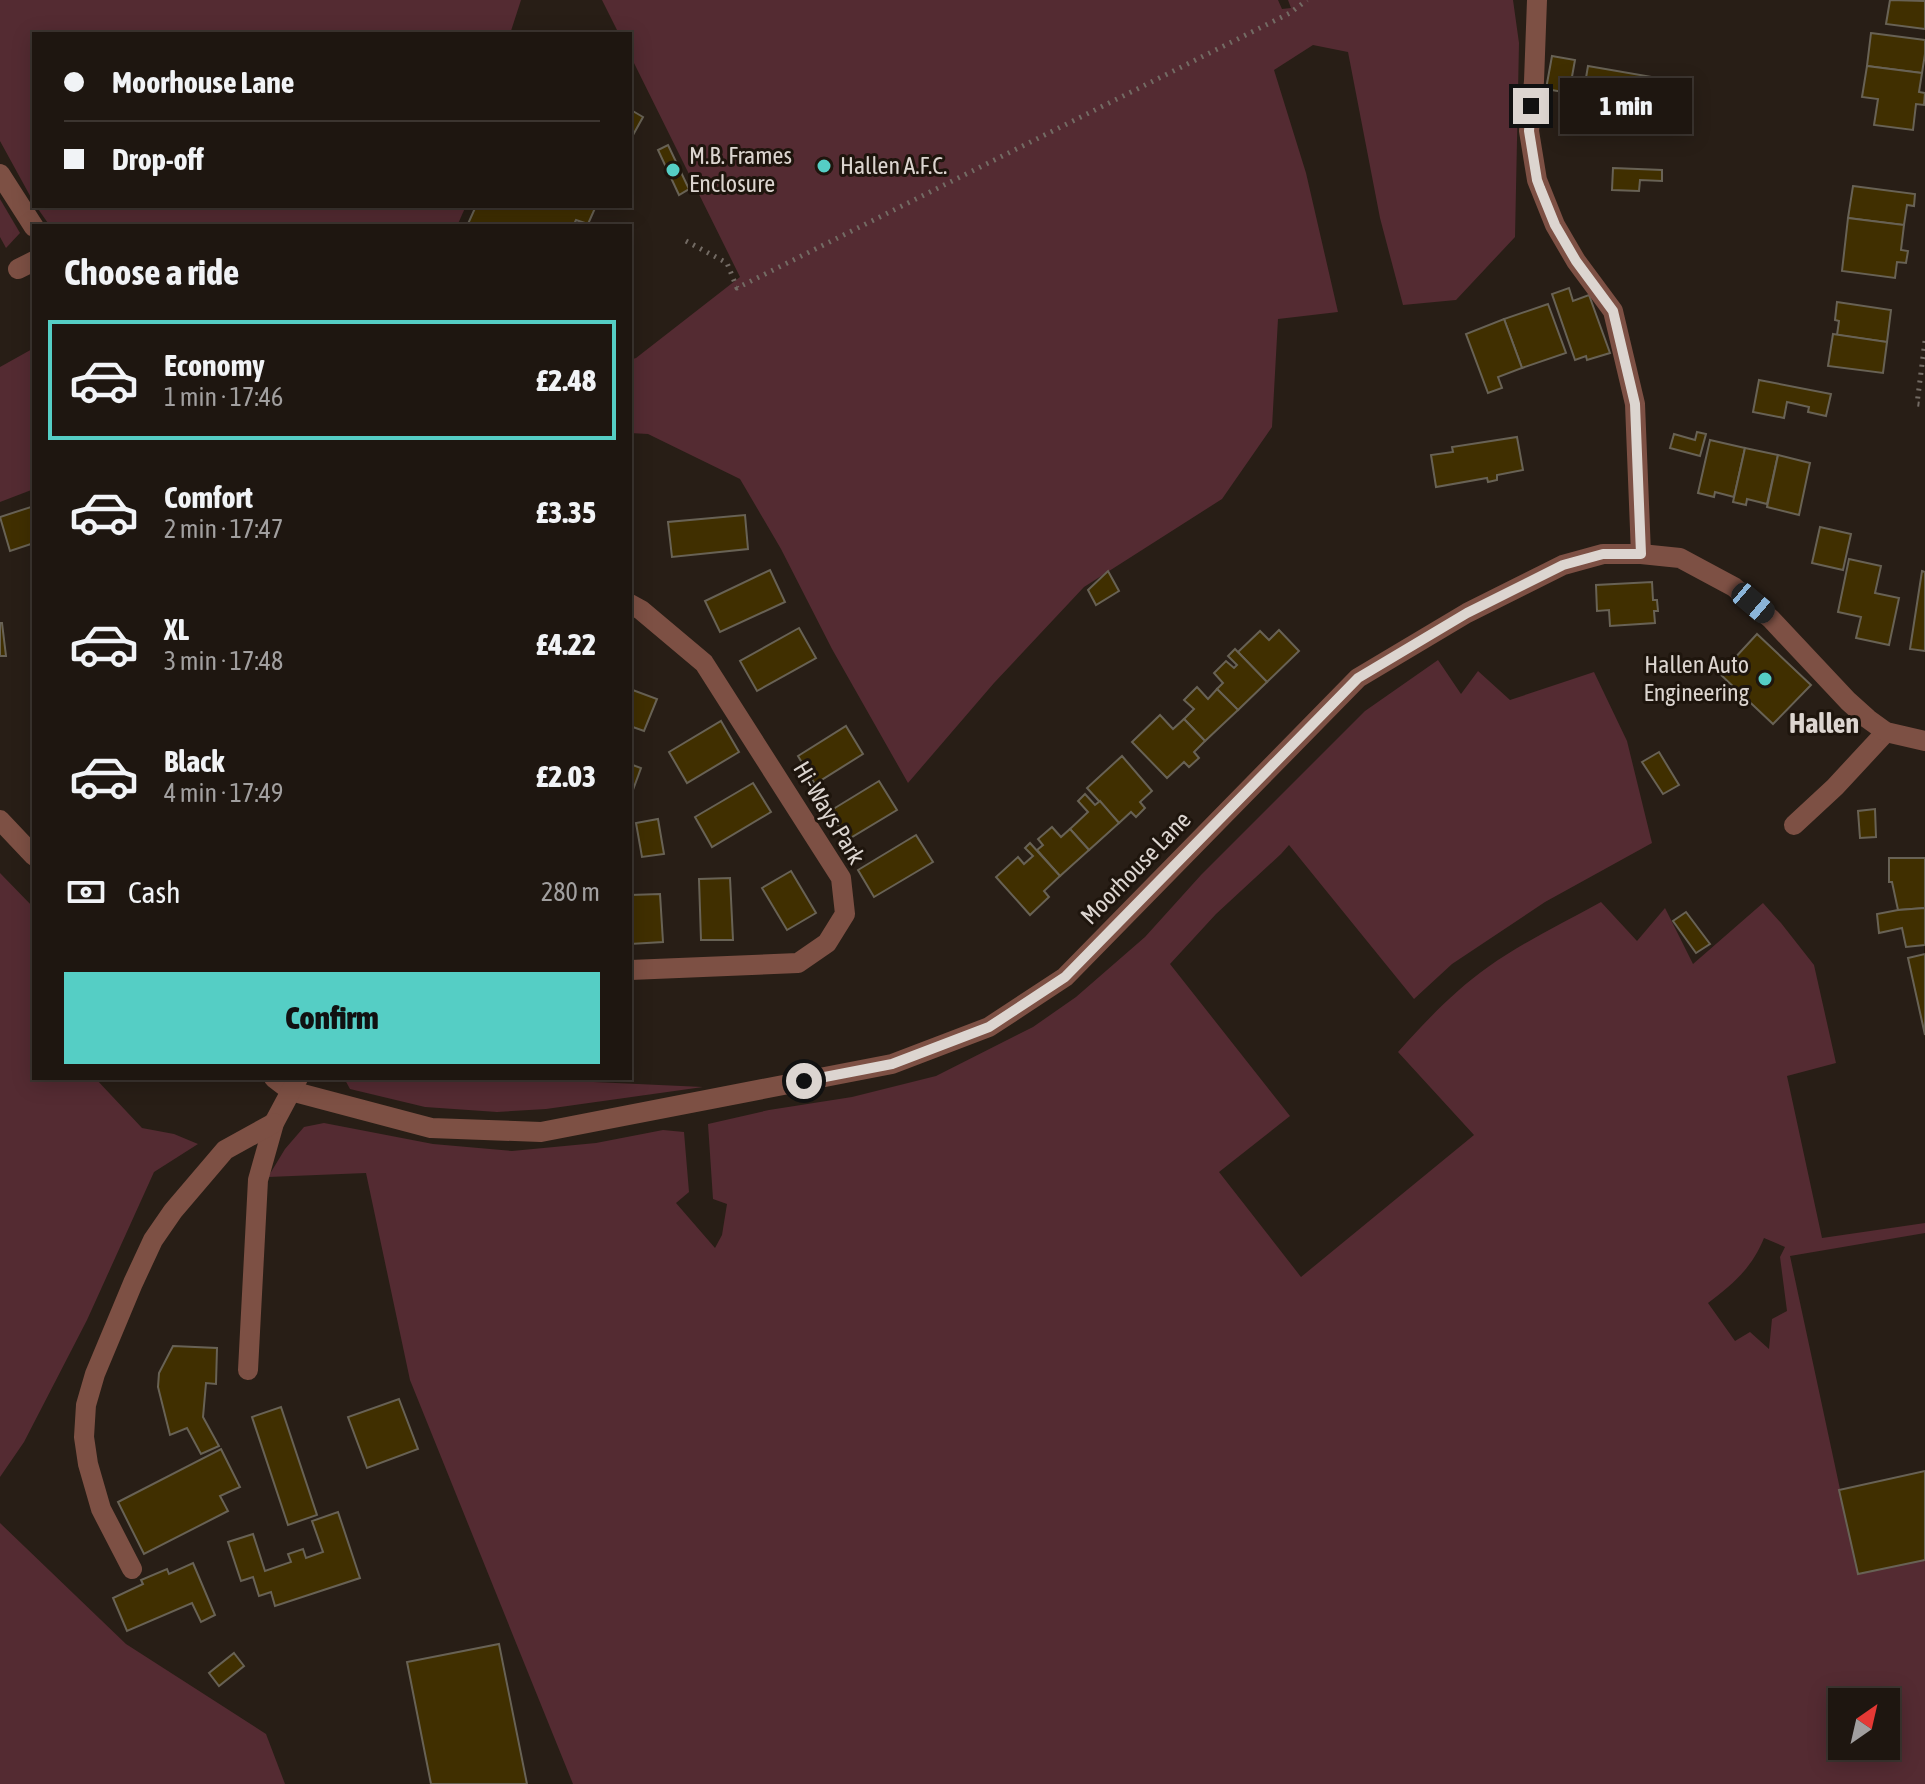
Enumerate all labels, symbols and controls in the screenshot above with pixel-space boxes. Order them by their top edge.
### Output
text: Moorhouse Lane [112,65,294,99]
callout: 1 min [1559,78,1691,134]
route end [1513,88,1549,124]
text: 1 min [1599,91,1653,121]
text: Drop-off [112,142,204,176]
place label: M.B. Frames Enclosure [689,142,792,197]
place label: Hallen A.F.C. [840,152,947,179]
marker: Hallen A.F.C. [815,157,833,175]
marker: M.B. Frames Enclosure [664,161,682,179]
text: Choose a ride [64,251,239,293]
icon: car [68,344,140,416]
text: Economy [164,348,265,382]
text: £2.48 [536,363,596,397]
text: 1 min · 17:46 [164,382,283,412]
icon: car [68,476,140,548]
text: Comfort [164,480,253,514]
text: £3.35 [536,495,596,529]
text: 2 min · 17:47 [164,514,283,544]
car [1727,578,1779,628]
icon: car [68,608,140,680]
text: XL [164,612,189,646]
text: £4.22 [536,627,596,661]
text: 3 min · 17:48 [164,646,283,676]
place label: Hallen Auto Engineering [1643,651,1750,706]
marker: Hallen Auto Engineering [1756,670,1774,688]
district label: Hallen [1789,707,1859,739]
icon: car [68,740,140,812]
text: Black [164,744,224,778]
street label: Hi-Ways Park [788,756,871,869]
text: £2.03 [536,759,596,793]
text: 4 min · 17:49 [164,778,283,808]
street label: Moorhouse Lane [1075,806,1196,929]
icon: cash [64,870,108,914]
text: Cash [128,875,181,909]
text: 280 m [541,877,600,907]
button: Confirm [64,972,600,1064]
route start [786,1063,822,1099]
north arrow [1828,1688,1900,1760]
map controls [1828,1688,1900,1760]

